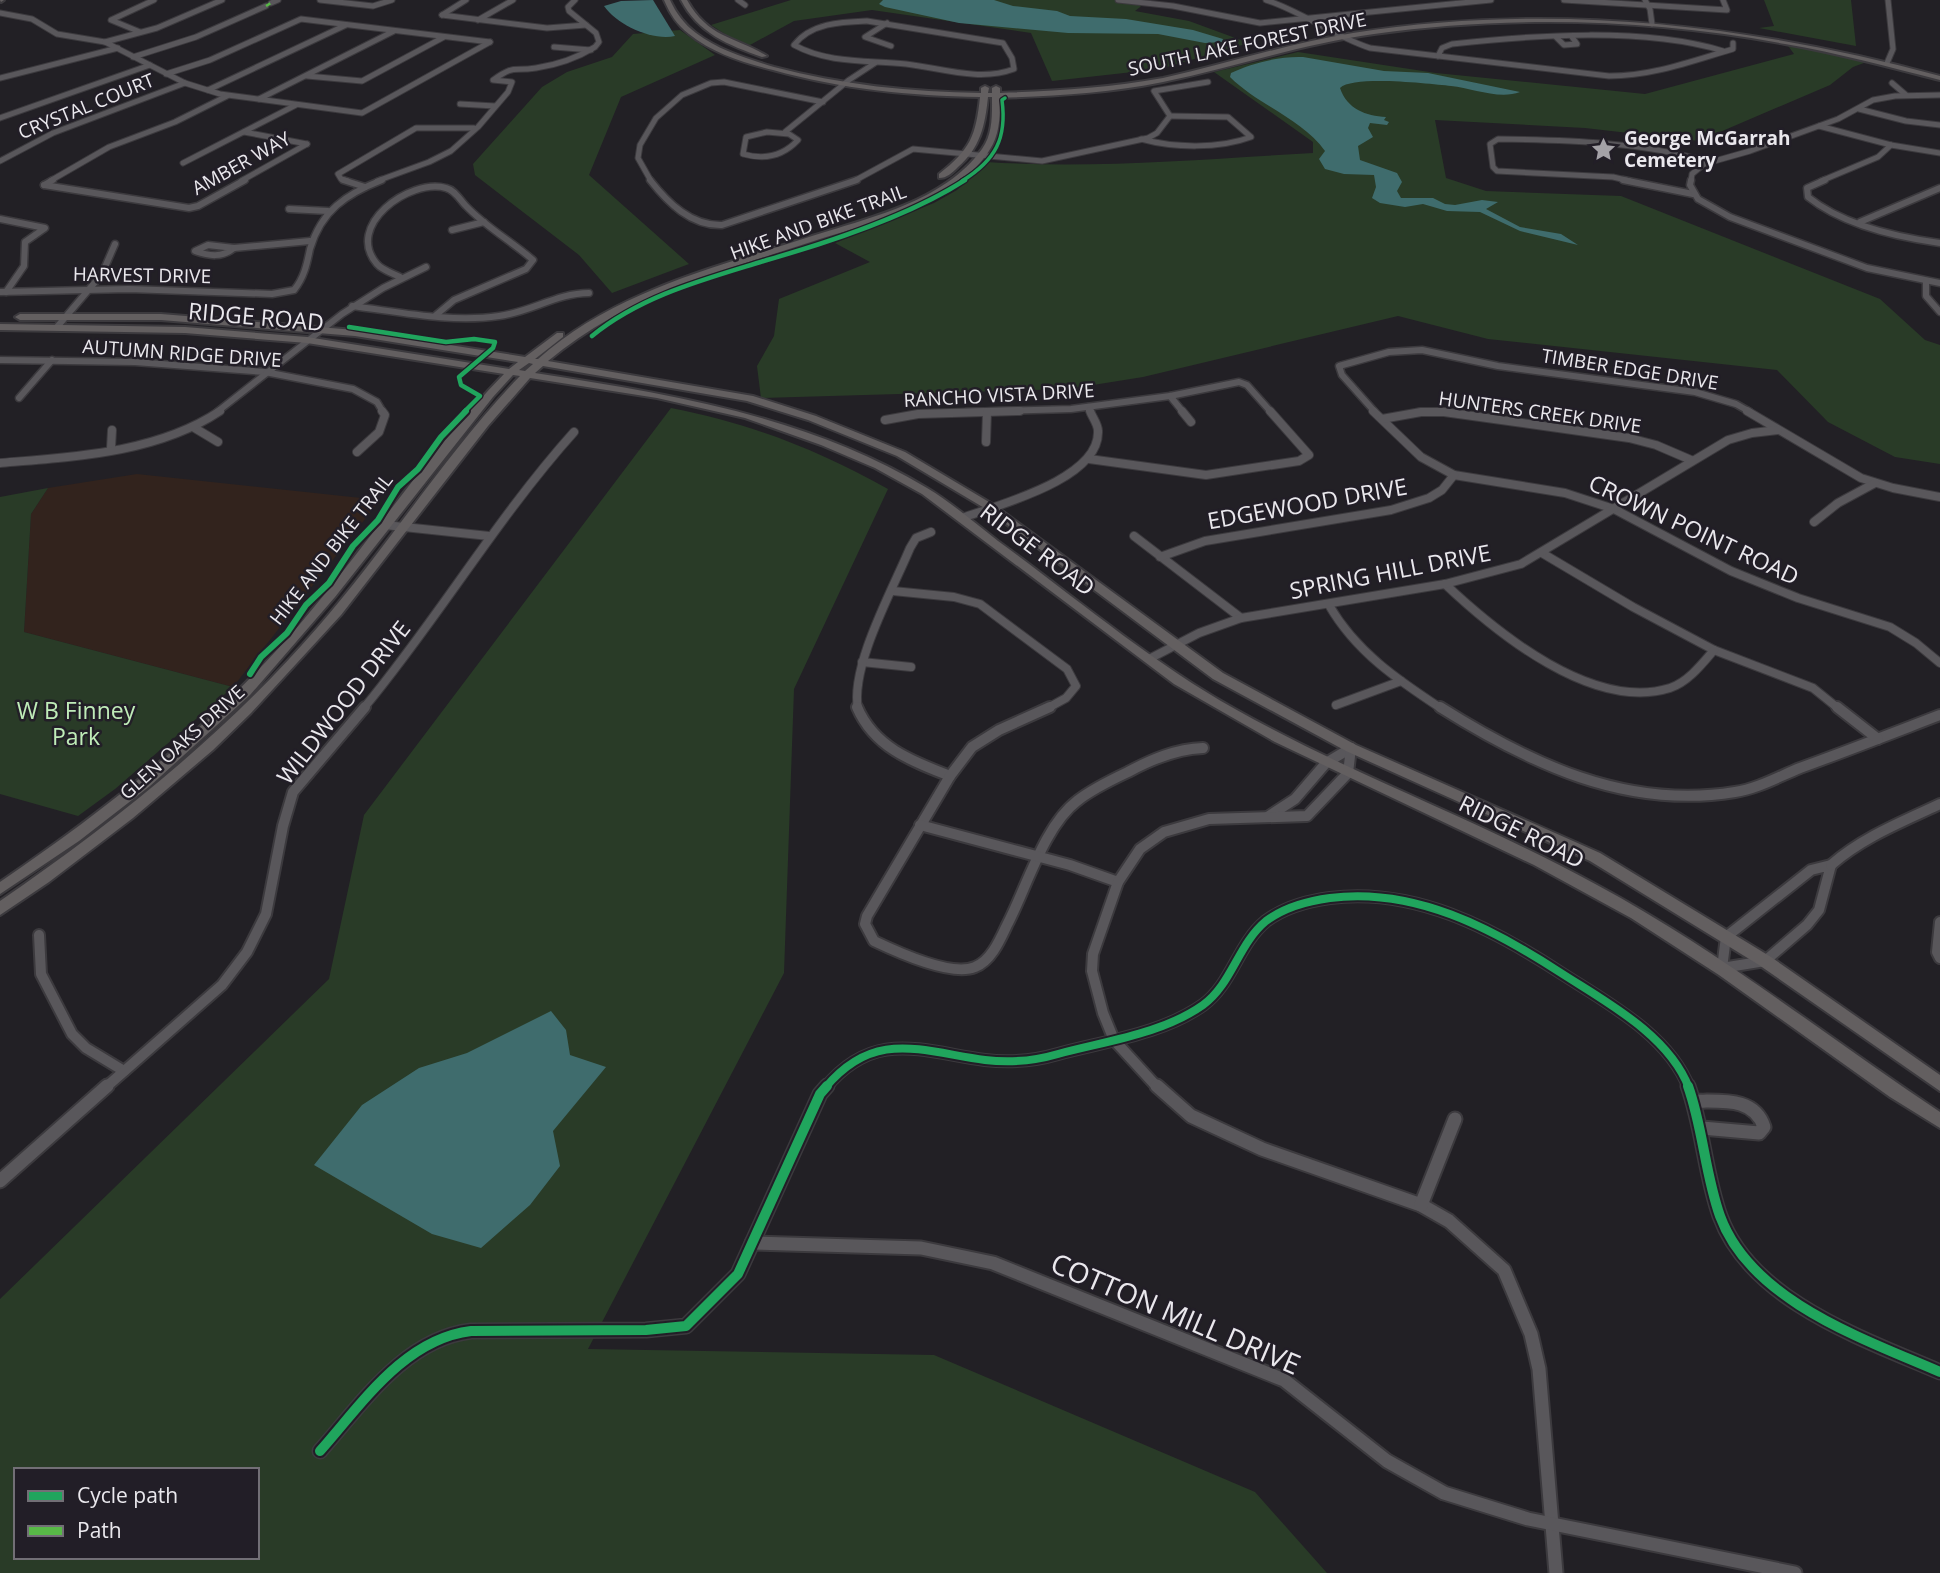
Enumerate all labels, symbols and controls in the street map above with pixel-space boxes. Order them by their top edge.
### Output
street label: SOUTH LAKE FOREST DRIVE [1125,6,1369,82]
street label: CRYSTAL COURT [14,67,159,145]
street label: AMBER WAY [187,125,295,201]
place label: George McGarrah Cemetery [1624,125,1790,173]
place icon: George McGarrah Cemetery [1590,135,1618,163]
street label: HIKE AND BIKE TRAIL [726,178,910,266]
street label: HARVEST DRIVE [73,261,211,289]
street label: RIDGE ROAD [187,294,325,338]
street label: AUTUMN RIDGE DRIVE [82,333,282,373]
street label: TIMBER EDGE DRIVE [1540,342,1720,396]
street label: RANCHO VISTA DRIVE [903,377,1095,413]
street label: HUNTERS CREEK DRIVE [1437,385,1643,439]
street label: CROWN POINT ROAD [1584,466,1804,592]
street label: HIKE AND BIKE TRAIL [264,468,398,630]
street label: EDGEWOOD DRIVE [1205,470,1409,536]
street label: RIDGE ROAD [974,495,1102,603]
street label: SPRING HILL DRIVE [1287,536,1493,606]
street label: WILDWOOD DRIVE [269,613,417,791]
street label: GLEN OAKS DRIVE [114,679,250,805]
park label: W B Finney Park [17,694,136,752]
street label: RIDGE ROAD [1454,787,1590,875]
street label: COTTON MILL DRIVE [1045,1243,1307,1383]
legend [14,1468,259,1559]
text: Cycle path [77,1481,178,1509]
text: Path [77,1516,122,1544]

